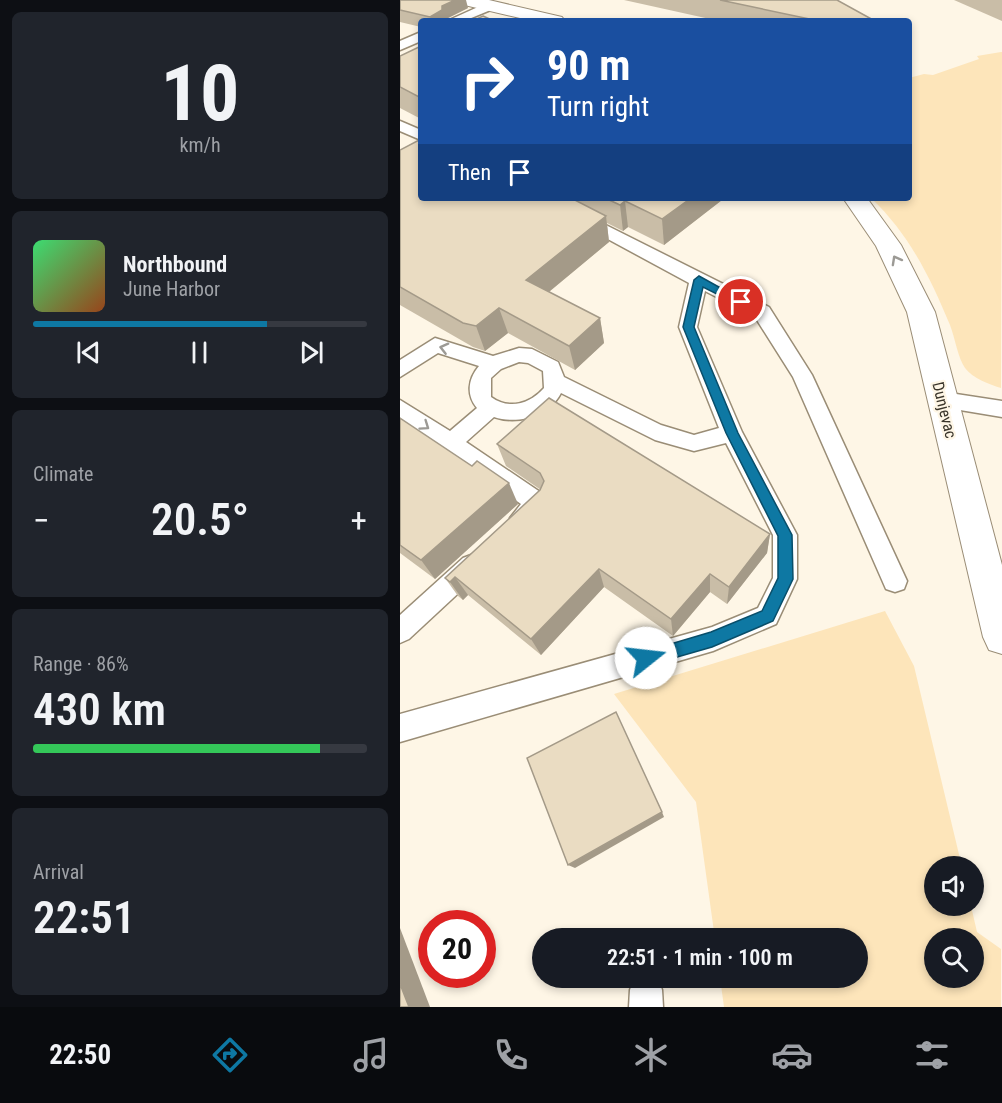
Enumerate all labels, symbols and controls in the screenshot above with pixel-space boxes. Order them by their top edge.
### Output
text: 90 m [547,41,630,90]
icon: right [448,42,526,120]
text: 10 [161,48,239,139]
text: Turn right [547,91,649,123]
text: km/h [179,133,221,157]
icon: arrive [503,156,536,189]
text: Then [448,160,491,185]
text: Northbound [123,252,227,277]
one-way arrow [892,255,903,266]
pin [715,276,766,327]
text: June Harbor [123,277,220,301]
icon: arrive [724,285,757,318]
icon: previous [72,336,105,369]
icon: pause [183,336,216,369]
icon: next [295,336,328,369]
one-way arrow [439,342,449,355]
street label: Dunjevac [928,380,961,440]
one-way arrow [418,419,429,430]
text: Climate [33,462,93,486]
text: 20.5° [151,493,249,546]
text: − [33,501,50,540]
text: + [351,501,367,540]
position arrow [614,626,678,690]
text: Range · 86% [33,652,129,676]
text: 430 km [33,683,166,736]
map controls [924,856,984,988]
button: sound [924,856,984,916]
text: Arrival [33,860,84,884]
text: 22:51 [33,891,135,944]
speed limit sign: 20 [418,910,496,988]
button: search [924,928,984,988]
text: 22:51 · 1 min · 100 m [607,945,793,970]
icon: directions [209,1034,251,1076]
icon: music [350,1034,392,1076]
icon: phone [490,1034,532,1076]
icon: climate [630,1034,672,1076]
icon: car [771,1034,813,1076]
icon: filters [911,1034,953,1076]
text: 22:50 [49,1039,111,1071]

